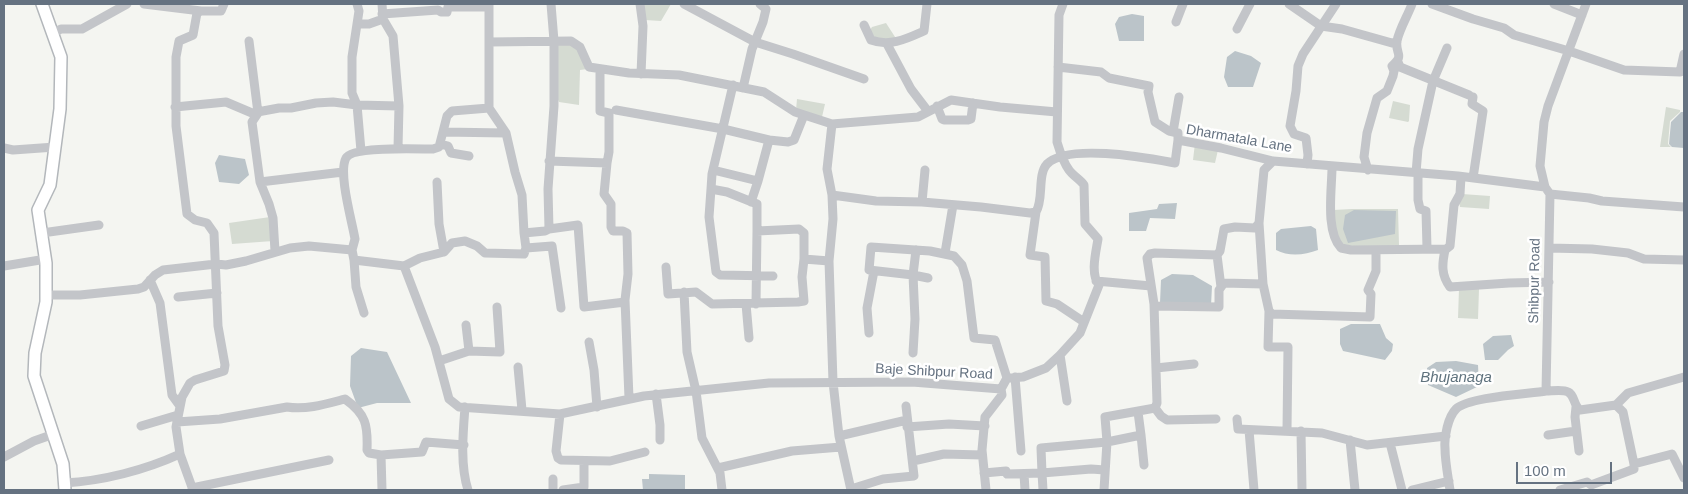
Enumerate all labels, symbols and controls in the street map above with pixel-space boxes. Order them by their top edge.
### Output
street label: Dharmatala Lane [1185,121,1293,157]
street label: Shibpur Road [1526,238,1544,324]
street label: Baje Shibpur Road [875,361,993,383]
water label: Bhujanaga [1420,369,1492,387]
scale bar [1518,452,1614,484]
text: 100 m [1524,462,1566,479]

